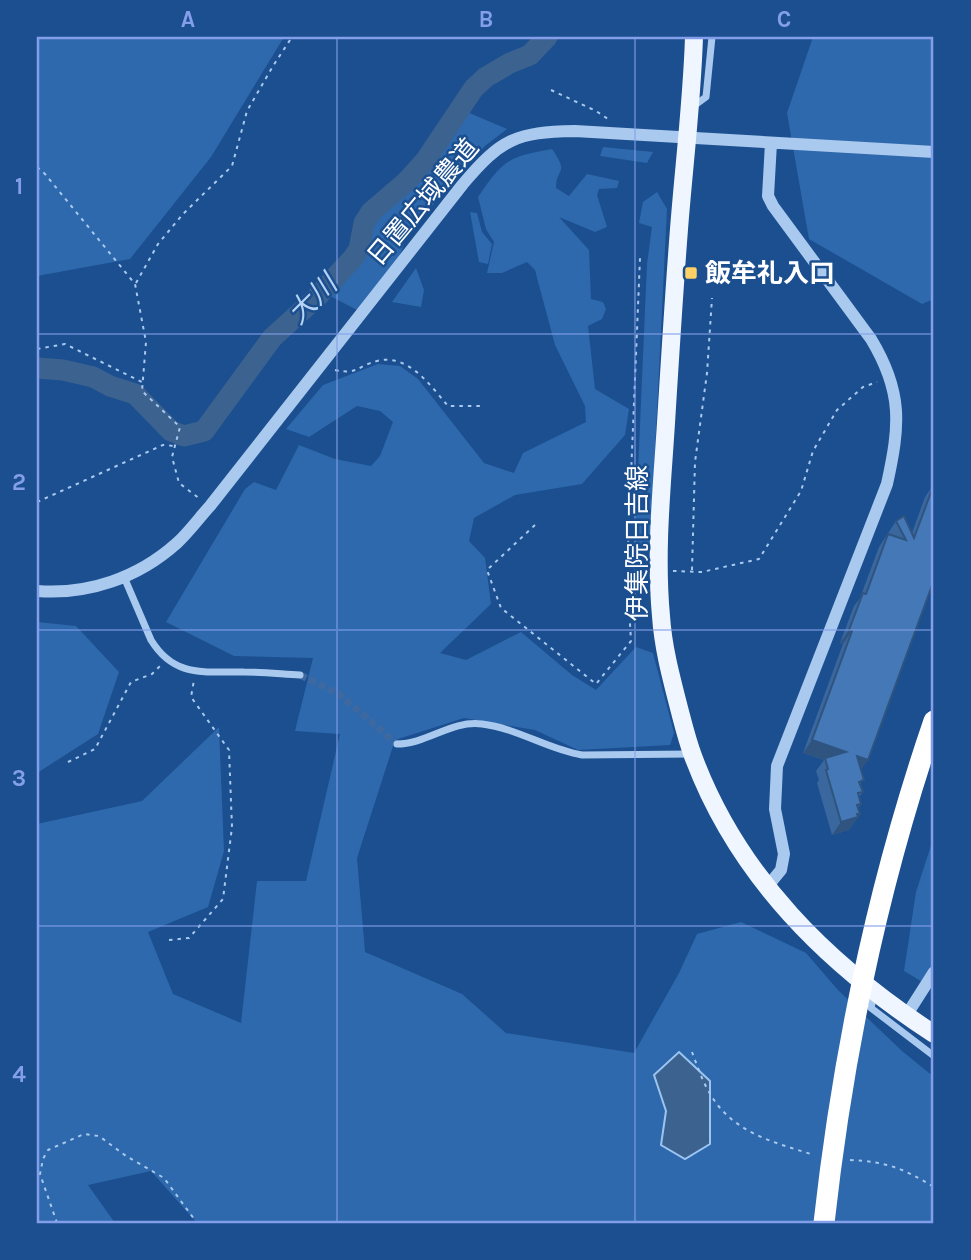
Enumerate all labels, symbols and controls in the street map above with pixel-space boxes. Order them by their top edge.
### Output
text: A [181,6,195,33]
text: B [479,6,493,33]
text: C [777,6,791,33]
street label: 日置広域農道 [361,132,485,272]
text: 1 [15,173,23,200]
place label: 飯牟礼入口 [705,258,835,289]
water label: 大川 [281,265,346,330]
marker: 飯牟礼入口 [683,265,699,281]
street label: 伊集院日吉線 [622,465,653,621]
text: 2 [12,469,26,496]
text: 3 [12,765,26,792]
text: 4 [12,1061,26,1088]

